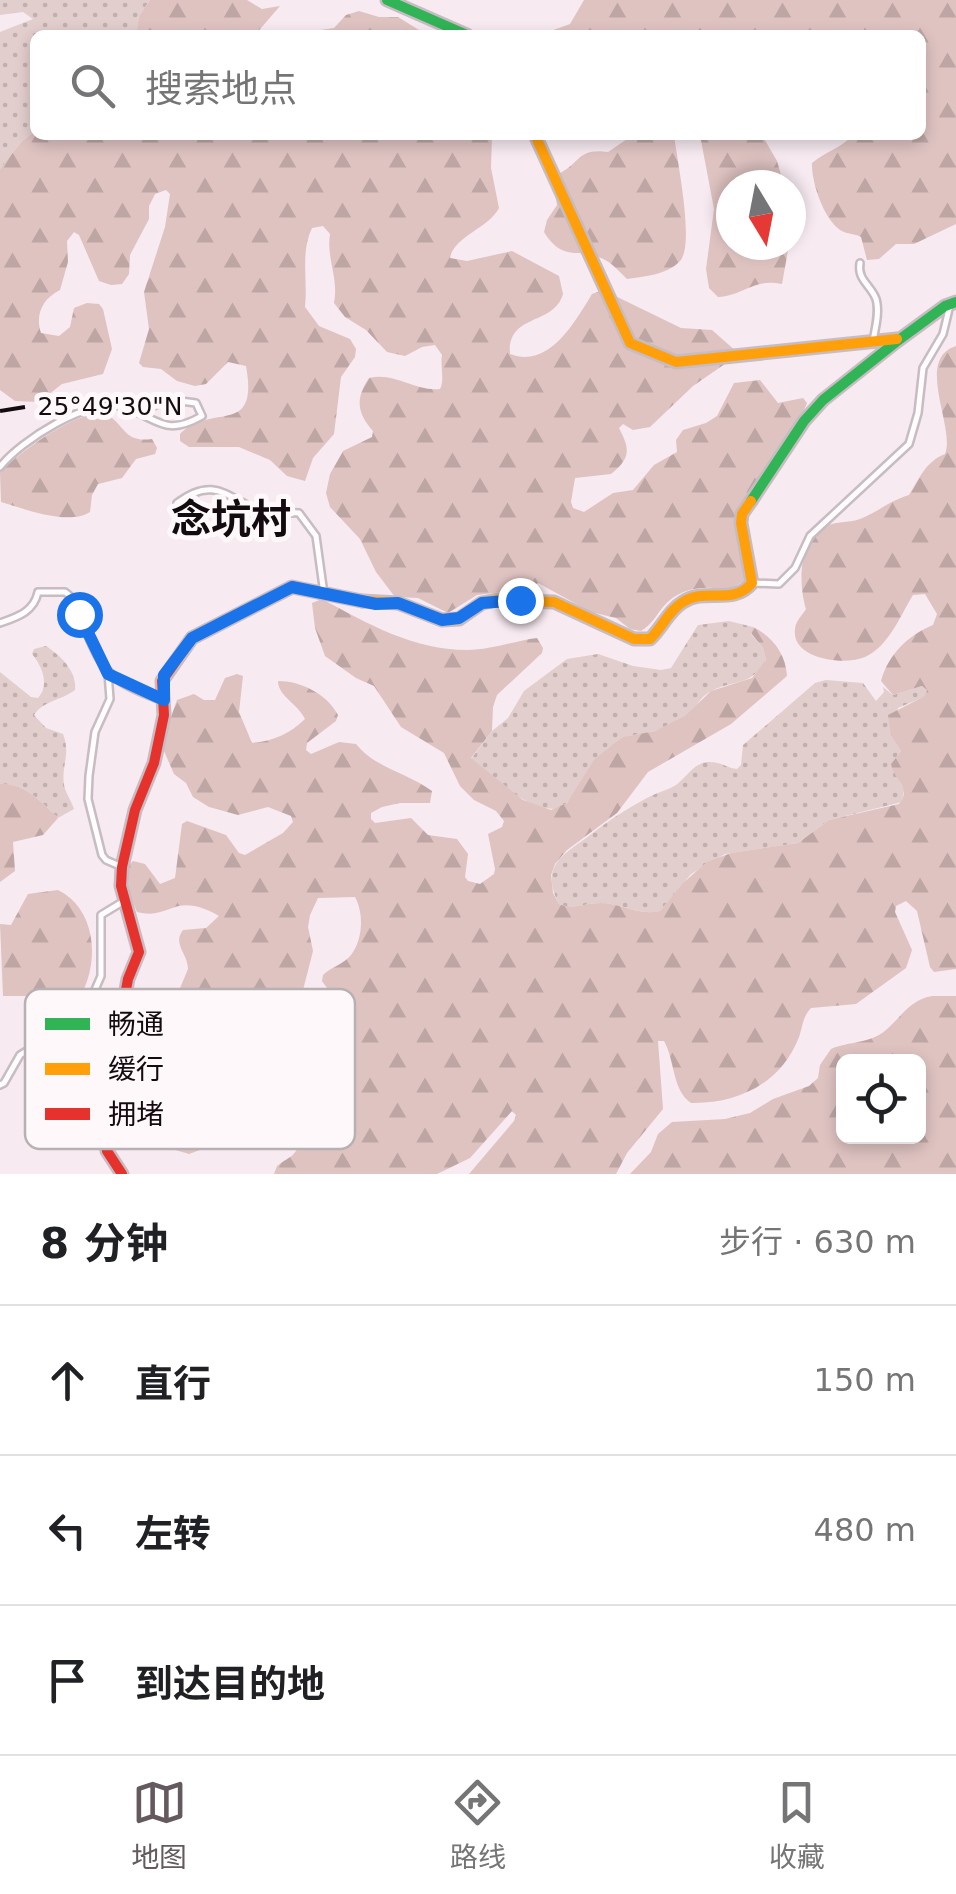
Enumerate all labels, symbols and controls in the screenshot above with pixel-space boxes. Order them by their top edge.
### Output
search box [30,30,926,140]
icon: search [65,58,120,113]
text: 搜索地点 [145,67,297,111]
north arrow [716,170,806,260]
text: 25°49'30"N [37,392,183,421]
district label: 念坑村 [171,496,291,542]
route end [498,578,544,624]
route start [57,592,103,638]
legend [25,989,355,1149]
text: 畅通 [108,1008,164,1041]
text: 缓行 [108,1053,164,1086]
map controls [836,1054,926,1144]
button: locate [836,1054,926,1144]
text: 拥堵 [108,1098,164,1131]
text: 8 分钟 [40,1219,168,1268]
text: 步行 · 630 m [719,1223,916,1261]
icon: ahead [40,1353,95,1408]
text: 150 m [814,1361,916,1399]
text: 直行 [135,1362,211,1406]
icon: left [40,1503,95,1558]
text: 480 m [814,1511,916,1549]
text: 左转 [135,1512,211,1556]
icon: arrive [40,1653,95,1708]
text: 到达目的地 [135,1662,325,1706]
tab: 地图 [131,1775,187,1875]
tab: 路线 [450,1775,506,1875]
tab: 收藏 [769,1775,825,1875]

